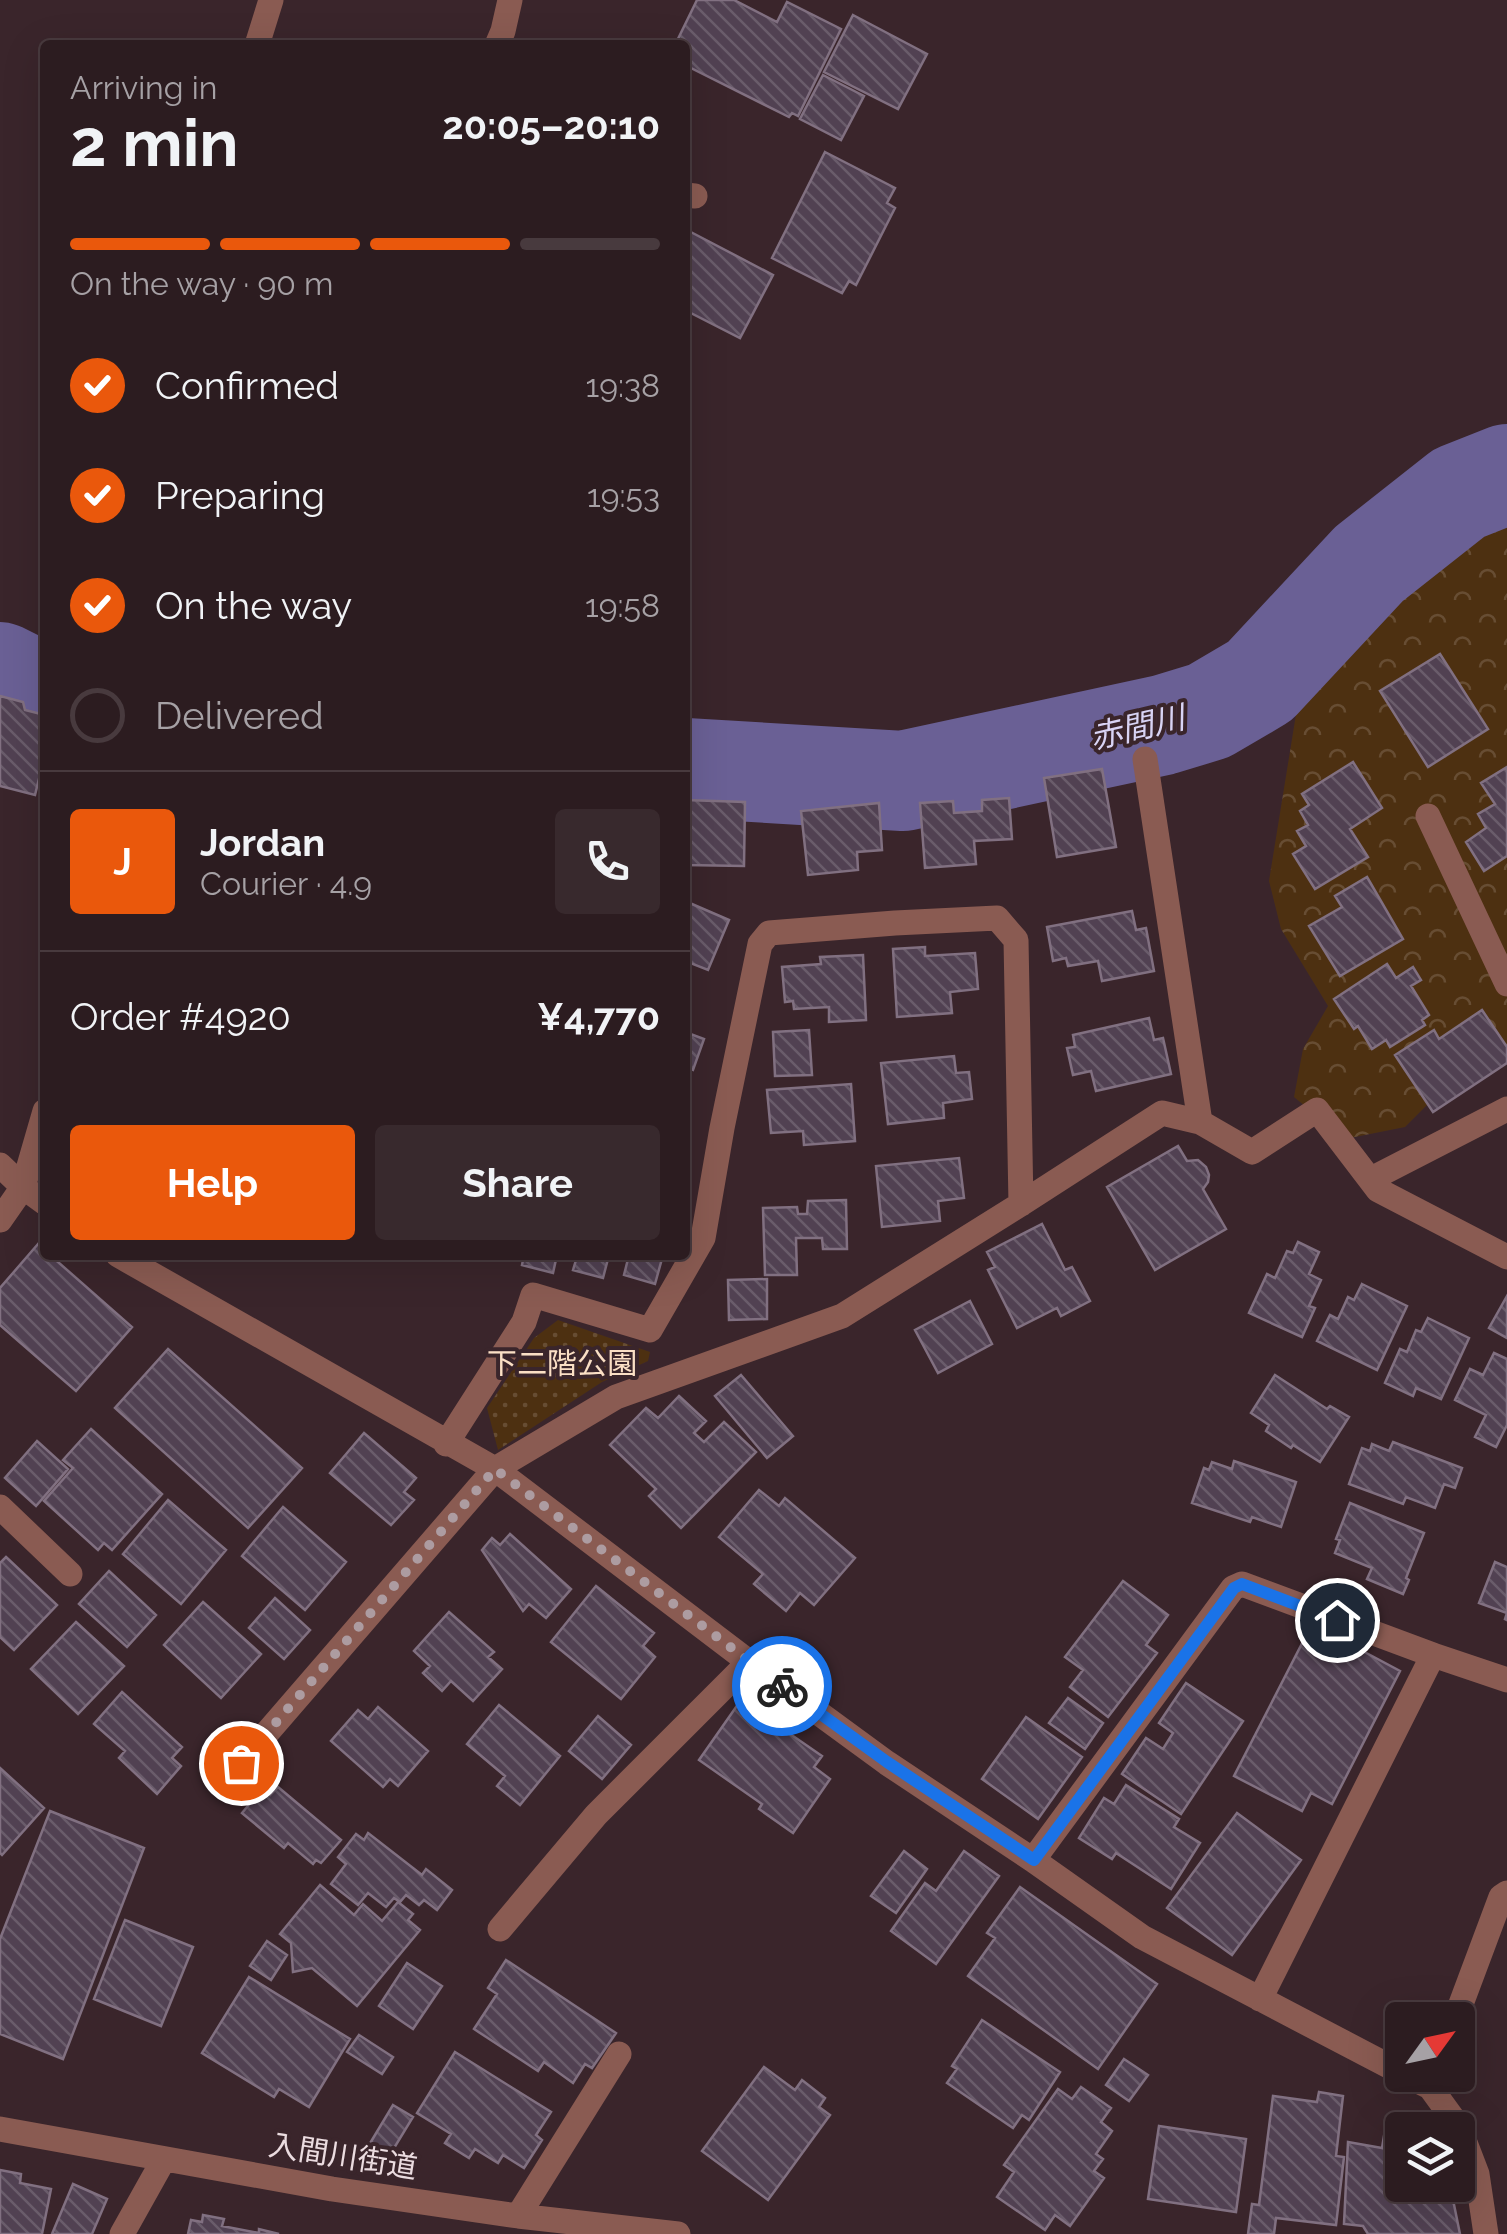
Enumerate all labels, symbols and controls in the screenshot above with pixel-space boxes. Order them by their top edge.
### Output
text: Arriving in [70,69,217,106]
text: 20:05–20:10 [442,103,660,148]
text: 2 min [70,105,239,181]
text: On the way · 90 m [70,265,333,302]
icon: check [70,358,125,413]
text: Confirmed [155,363,339,408]
text: 19:38 [585,367,660,404]
icon: check [70,468,125,523]
text: Preparing [155,473,325,518]
text: 19:53 [587,477,660,514]
icon: check [70,578,125,633]
text: On the way [155,583,352,628]
text: 19:58 [585,587,660,624]
text: Delivered [155,693,324,738]
water label: 赤間川 [1086,698,1191,756]
button: phone [555,809,660,914]
text: Jordan [200,820,325,865]
text: J [113,839,132,884]
text: Courier · 4.9 [200,865,372,902]
text: Order #4920 [70,994,291,1039]
text: ¥4,770 [537,994,660,1039]
button: Help [70,1125,355,1240]
button: Share [375,1125,660,1240]
park label: 下二階公園 [487,1346,637,1381]
pin [1295,1578,1380,1663]
icon: home [1310,1593,1365,1648]
courier [732,1636,832,1736]
icon: bike [755,1659,810,1714]
pin [199,1721,284,1806]
icon: bag [214,1736,269,1791]
north arrow [1385,2002,1475,2092]
map controls [1385,2002,1475,2202]
button: layers [1385,2112,1475,2202]
street label: 入間川街道 [266,2127,420,2185]

